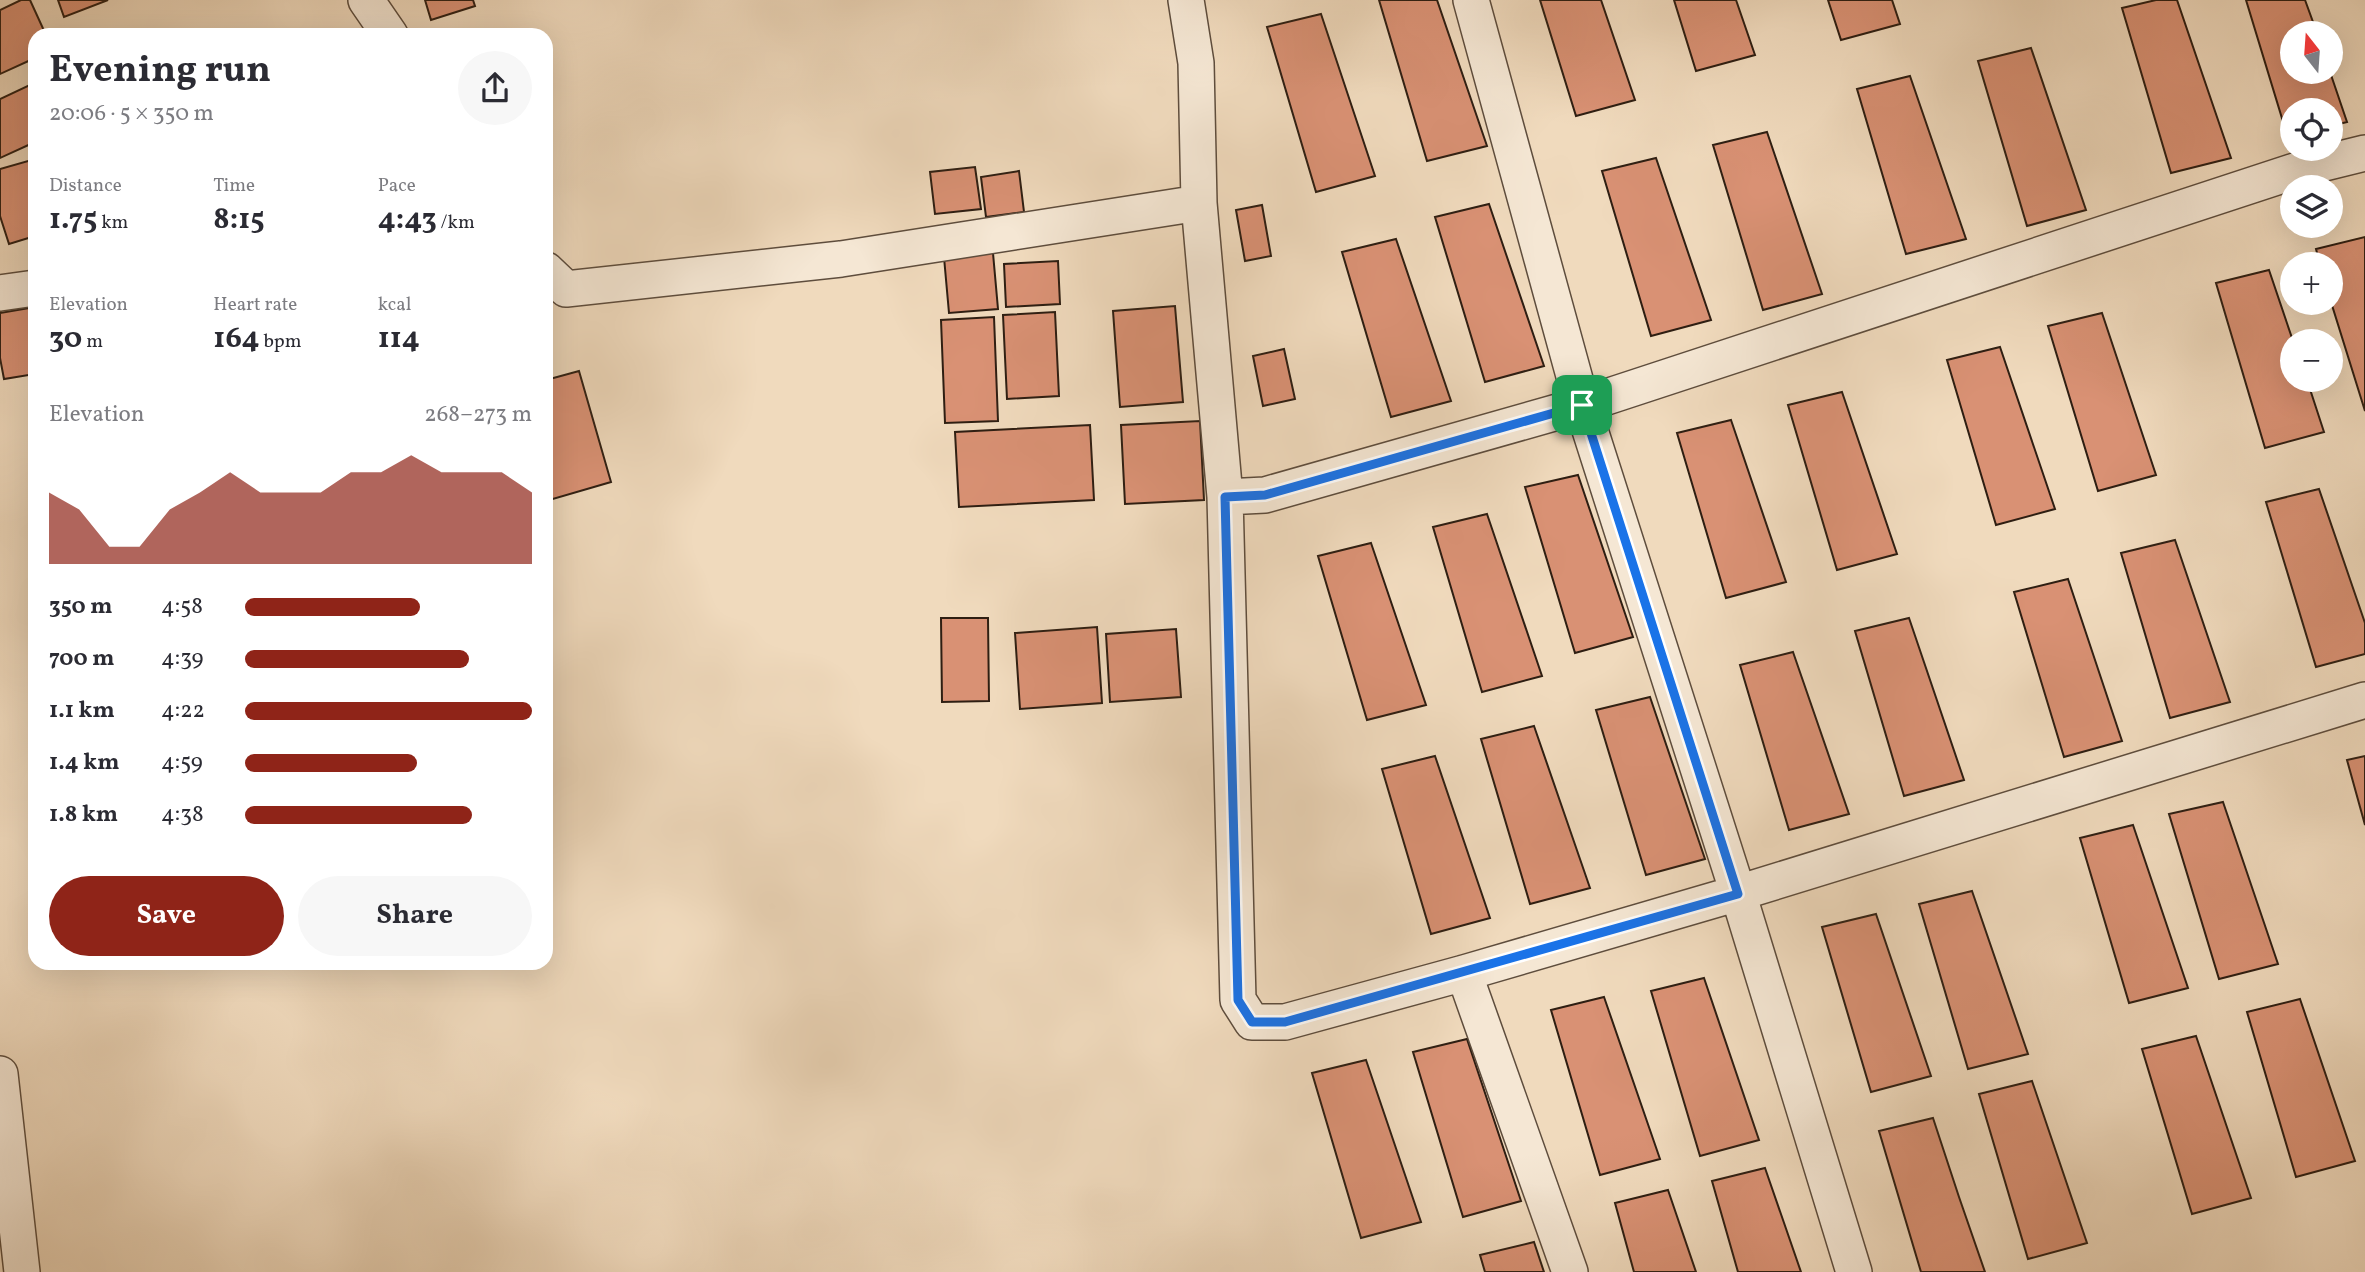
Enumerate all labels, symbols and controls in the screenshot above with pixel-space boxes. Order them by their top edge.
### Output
north arrow [2280,21,2343,84]
map controls [2280,21,2343,392]
text: Evening run [49,45,271,98]
button: share [458,51,532,125]
text: 20:06 · 5 × 350 m [49,98,214,130]
button: locate [2280,98,2343,161]
text: Distance [49,173,122,199]
text: Time [213,173,255,199]
text: Pace [378,173,416,199]
button: layers [2280,175,2343,238]
text: 1.75 [49,199,97,241]
text: 8:15 [213,199,265,241]
text: 4:43 [378,199,437,241]
text: km [97,210,128,236]
text: /km [437,210,475,236]
button: + [2280,252,2343,315]
text: Elevation [49,292,128,318]
text: Heart rate [213,292,297,318]
text: kcal [378,292,411,318]
text: 30 [49,318,82,360]
text: 164 [213,318,260,360]
text: 114 [378,318,420,360]
text: m [82,329,103,355]
text: bpm [260,329,302,355]
button: − [2280,329,2343,392]
pin [1552,375,1612,435]
icon: arrive [1563,386,1601,424]
text: Elevation [49,399,145,431]
text: 268–273 m [424,399,532,431]
text: 350 m [49,591,113,623]
text: 4:58 [161,591,203,623]
text: 700 m [49,643,115,675]
text: 4:39 [161,643,203,675]
text: 1.1 km [49,695,115,727]
text: 4:22 [161,695,205,727]
text: 1.4 km [49,747,120,779]
text: 4:59 [161,747,203,779]
text: 1.8 km [49,799,118,831]
text: 4:38 [161,799,204,831]
button: Save [49,876,284,956]
button: Share [298,876,532,956]

